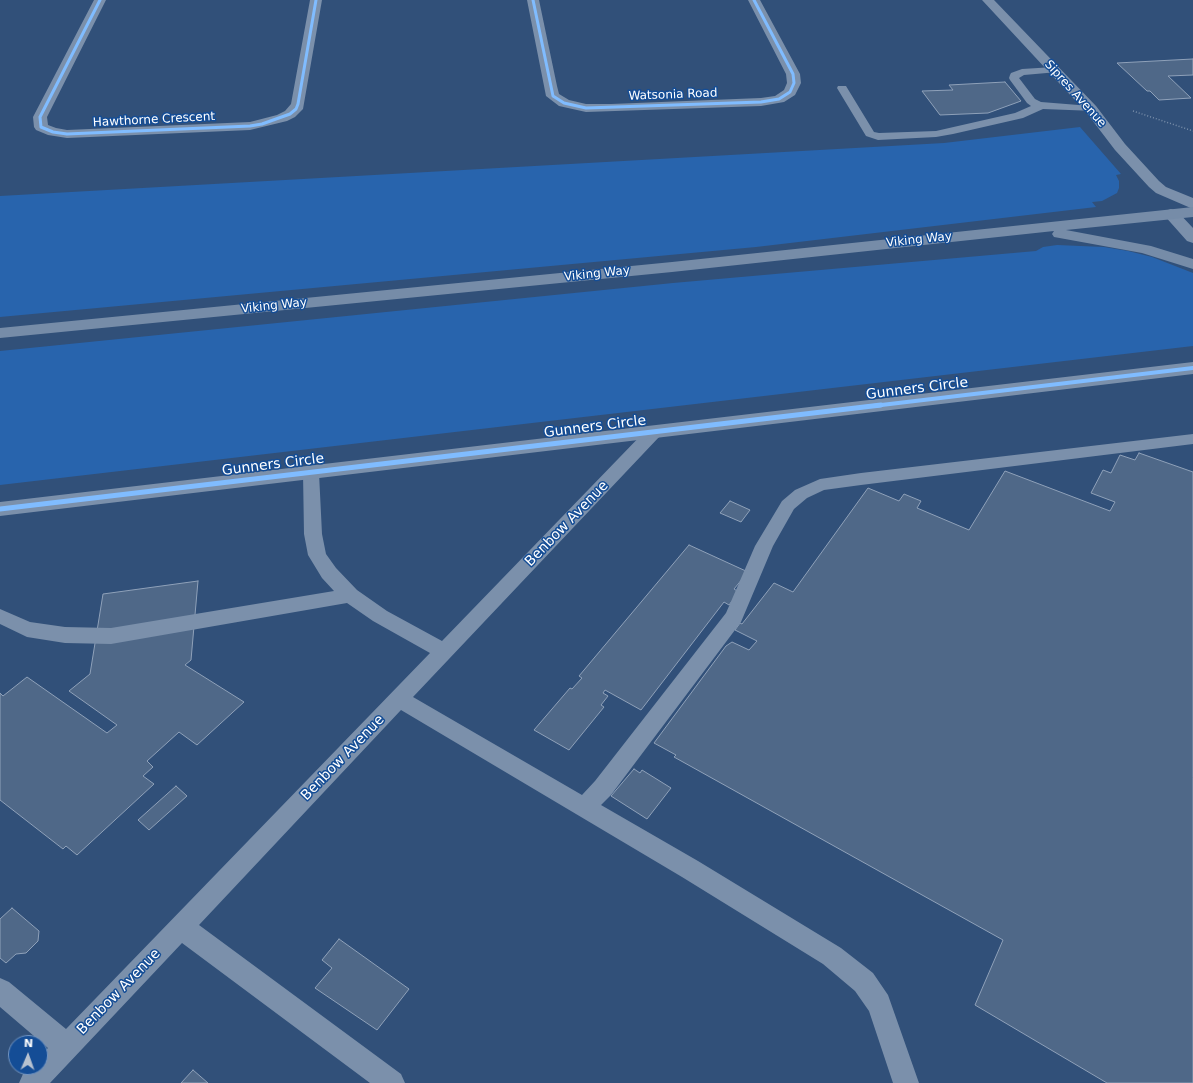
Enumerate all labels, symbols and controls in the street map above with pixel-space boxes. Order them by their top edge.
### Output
street label: Sipres Avenue [1041,57,1109,131]
street label: Watsonia Road [628,86,718,104]
street label: Hawthorne Crescent [93,110,215,130]
street label: Viking Way [885,229,953,251]
street label: Viking Way [563,263,631,285]
street label: Viking Way [240,295,308,317]
street label: Gunners Circle [865,374,969,404]
street label: Gunners Circle [543,412,647,442]
street label: Gunners Circle [221,450,325,480]
street label: Benbow Avenue [522,478,612,570]
street label: Benbow Avenue [298,712,388,804]
street label: Benbow Avenue [74,946,164,1038]
north arrow [8,1035,48,1075]
text: N [24,1037,33,1050]

